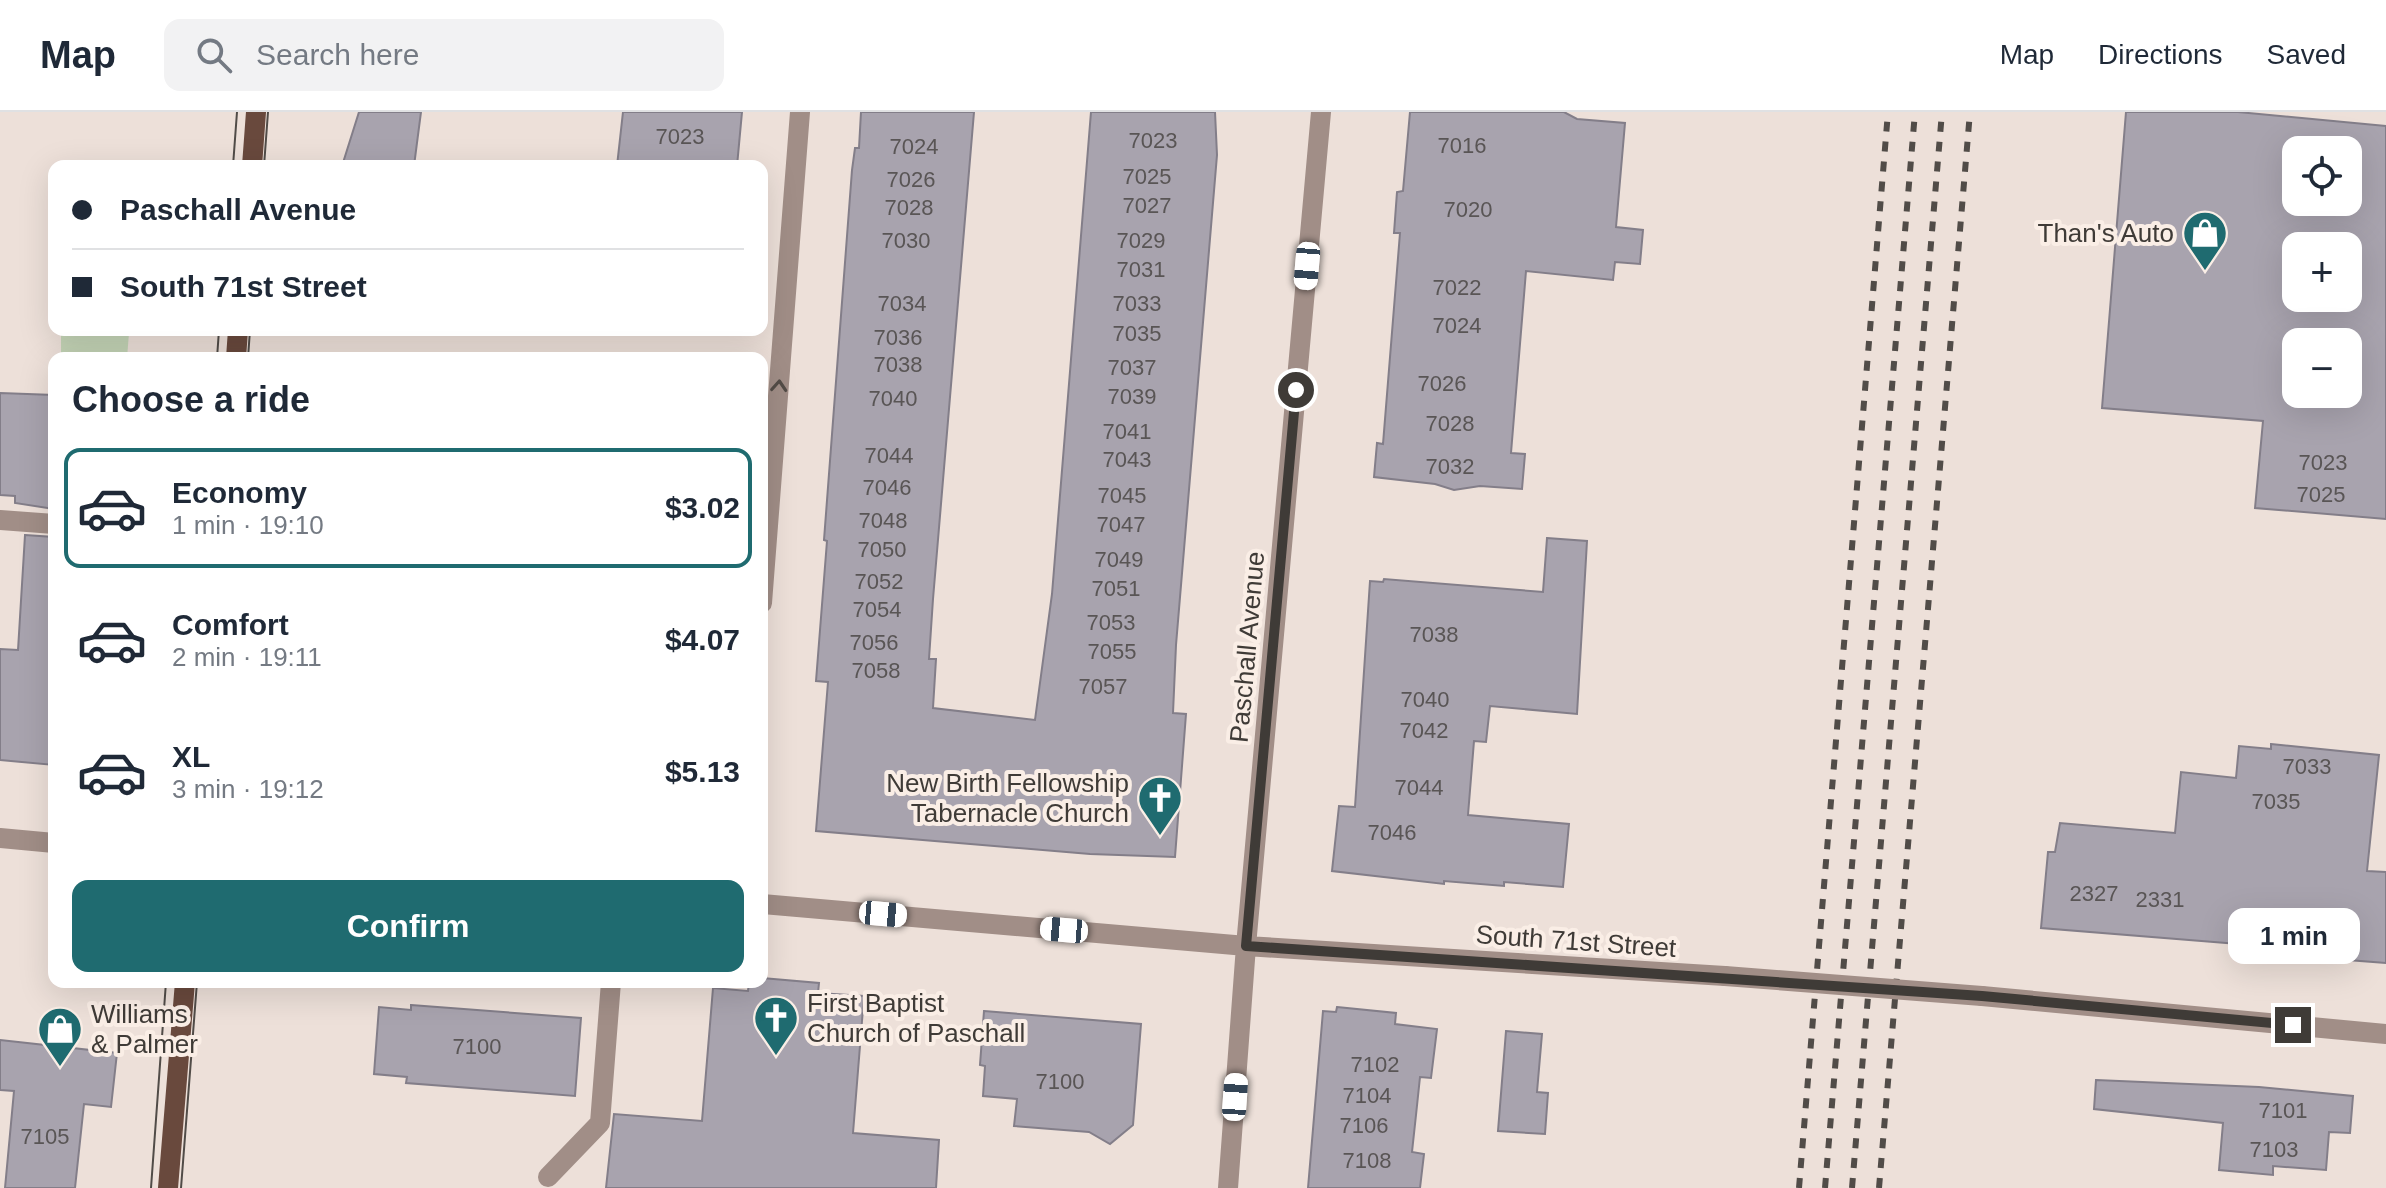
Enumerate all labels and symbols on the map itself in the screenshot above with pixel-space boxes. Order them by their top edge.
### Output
house number: 7023 [656,124,704,149]
house number: 7023 [1129,128,1177,153]
house number: 7016 [1438,133,1486,158]
house number: 7024 [890,134,938,159]
house number: 7025 [1123,164,1171,189]
house number: 7026 [887,167,935,192]
house number: 7027 [1123,193,1171,218]
house number: 7028 [885,195,933,220]
house number: 7020 [1444,197,1492,222]
shop icon: Than's Auto [2181,209,2229,272]
place label: Than's Auto [2038,218,2174,248]
house number: 7030 [882,228,930,253]
house number: 7029 [1117,228,1165,253]
car [1293,241,1321,291]
house number: 7031 [1117,257,1165,282]
house number: 7022 [1433,275,1481,300]
house number: 7034 [878,291,926,316]
house number: 7033 [1113,291,1161,316]
house number: 7024 [1433,313,1481,338]
house number: 7035 [1113,321,1161,346]
house number: 7036 [874,325,922,350]
house number: 7038 [874,352,922,377]
house number: 7037 [1108,355,1156,380]
house number: 7026 [1418,371,1466,396]
route start [1278,372,1314,408]
one-way arrow [770,379,787,392]
house number: 7039 [1108,384,1156,409]
house number: 7040 [869,386,917,411]
house number: 7028 [1426,411,1474,436]
house number: 7041 [1103,419,1151,444]
house number: 7044 [865,443,913,468]
house number: 7043 [1103,447,1151,472]
house number: 7023 [2299,450,2347,475]
house number: 7032 [1426,454,1474,479]
house number: 7046 [863,475,911,500]
house number: 7025 [2297,482,2345,507]
house number: 7045 [1098,483,1146,508]
house number: 7048 [859,508,907,533]
house number: 7047 [1097,512,1145,537]
house number: 7050 [858,537,906,562]
house number: 7049 [1095,547,1143,572]
street label: Paschall Avenue [1224,550,1270,744]
house number: 7052 [855,569,903,594]
house number: 7051 [1092,576,1140,601]
house number: 7054 [853,597,901,622]
house number: 7053 [1087,610,1135,635]
house number: 7038 [1410,622,1458,647]
house number: 7056 [850,630,898,655]
house number: 7055 [1088,639,1136,664]
house number: 7058 [852,658,900,683]
house number: 7057 [1079,674,1127,699]
house number: 7040 [1401,687,1449,712]
house number: 7042 [1400,718,1448,743]
house number: 7033 [2283,754,2331,779]
place label: New Birth Fellowship Tabernacle Church [886,768,1129,828]
church icon: New Birth Fellowship Tabernacle Church [1136,774,1184,837]
house number: 7044 [1395,775,1443,800]
house number: 7035 [2252,789,2300,814]
house number: 7046 [1368,820,1416,845]
house number: 2327 [2070,881,2118,906]
house number: 2331 [2136,887,2184,912]
car [858,900,908,928]
callout: 1 min [2227,909,2359,965]
car [1039,916,1089,944]
street label: South 71st Street [1475,919,1678,963]
place label: First Baptist Church of Paschall [807,988,1025,1048]
church icon: First Baptist Church of Paschall [752,994,800,1057]
place label: Williams & Palmer [91,999,198,1059]
shop icon: Williams & Palmer [36,1005,84,1068]
route end [2275,1007,2311,1043]
house number: 7100 [453,1034,501,1059]
house number: 7102 [1351,1052,1399,1077]
house number: 7100 [1036,1069,1084,1094]
car [1221,1072,1249,1122]
house number: 7104 [1343,1083,1391,1108]
house number: 7101 [2259,1098,2307,1123]
house number: 7106 [1340,1113,1388,1138]
house number: 7105 [21,1124,69,1149]
house number: 7103 [2250,1137,2298,1162]
house number: 7108 [1343,1148,1391,1173]

